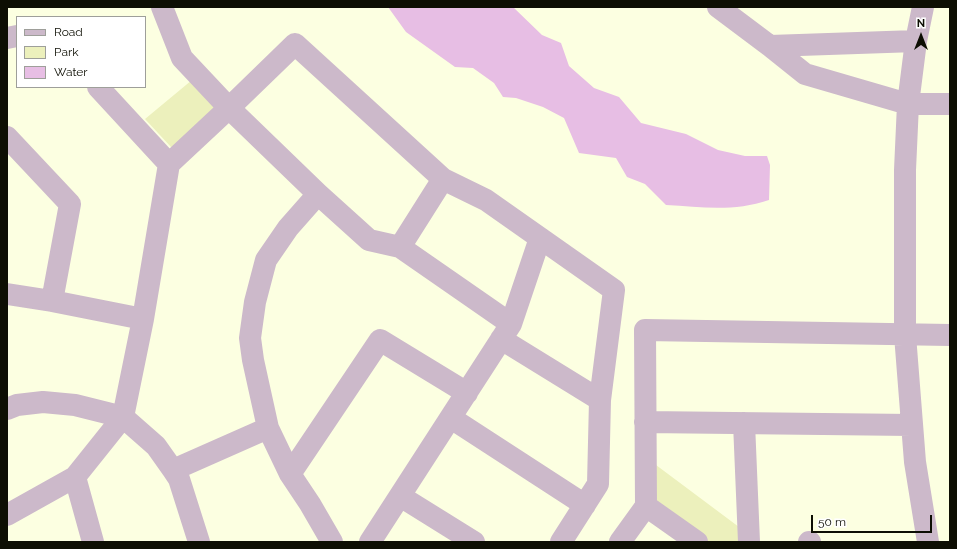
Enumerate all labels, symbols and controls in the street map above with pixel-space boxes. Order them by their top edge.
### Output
legend [16,16,146,88]
north arrow [901,16,941,56]
text: N [917,17,925,30]
text: Road [54,25,83,39]
text: Park [54,45,79,59]
text: Water [54,65,88,79]
scale bar [813,507,934,533]
text: 50 m [818,515,846,529]

